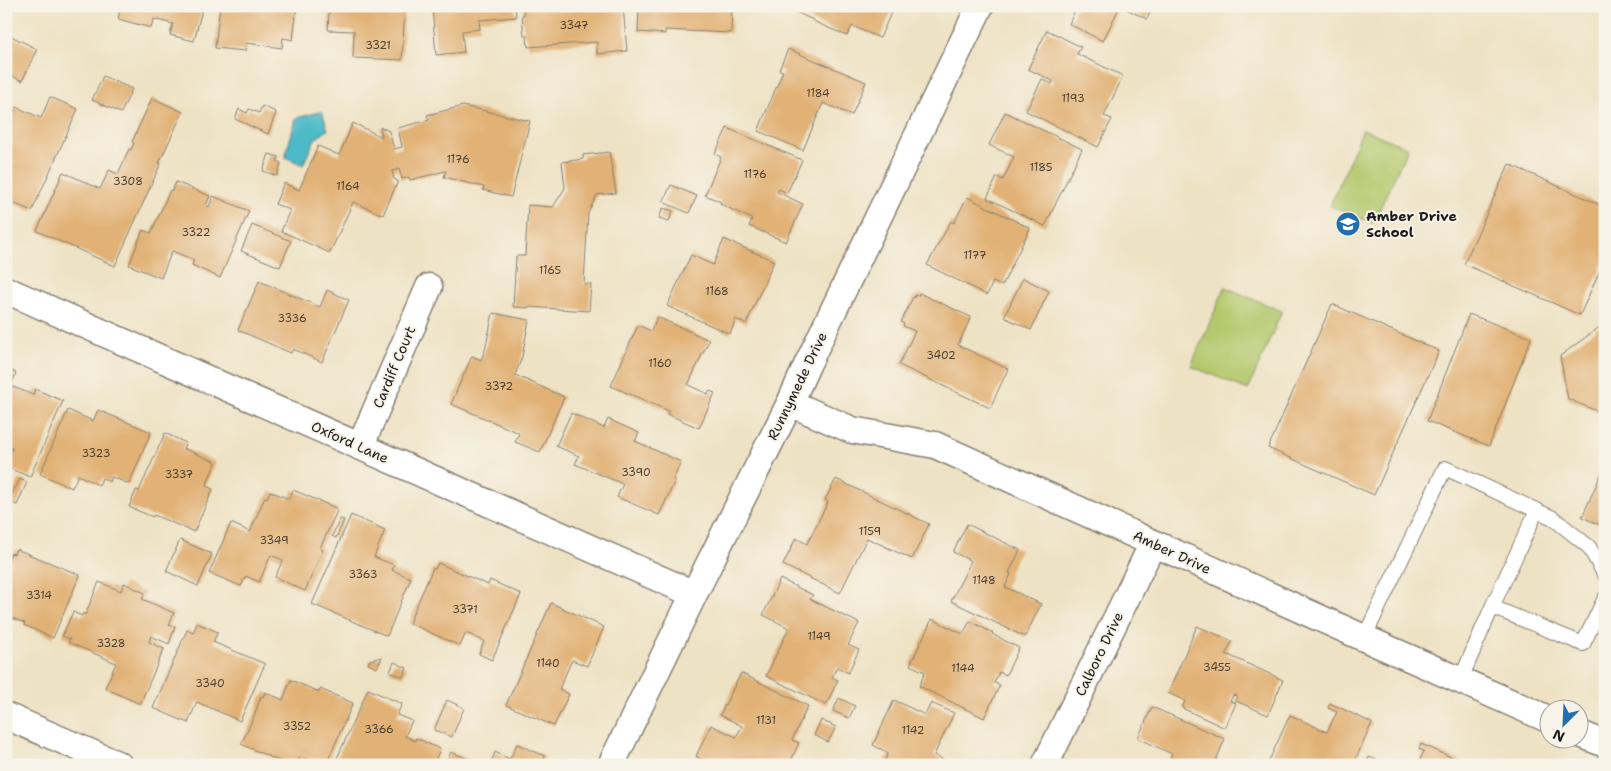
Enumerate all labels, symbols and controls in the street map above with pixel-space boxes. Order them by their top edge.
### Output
house number: 3347 [560,18,589,33]
house number: 3321 [365,38,391,53]
house number: 1184 [806,86,830,101]
house number: 1193 [1061,91,1085,106]
house number: 1176 [446,152,470,167]
house number: 1185 [1030,160,1053,175]
house number: 1176 [743,167,767,182]
house number: 3308 [113,174,143,189]
house number: 1164 [336,179,360,194]
place label: Amber Drive School [1366,207,1457,241]
school or university icon: Amber Drive School [1335,211,1361,237]
house number: 3322 [182,225,210,240]
house number: 1177 [964,248,987,263]
house number: 1165 [539,263,561,278]
house number: 1168 [705,284,729,299]
house number: 3336 [277,311,307,326]
street label: Cardiff Court [369,323,419,411]
street label: Runnymede Drive [763,329,831,443]
house number: 3402 [926,348,956,363]
house number: 1160 [648,356,672,371]
house number: 3372 [485,379,513,394]
street label: Oxford Lane [308,417,392,467]
house number: 3323 [82,446,110,461]
house number: 3390 [621,465,651,480]
house number: 3337 [165,467,194,482]
house number: 1159 [859,524,881,539]
street label: Amber Drive [1130,526,1214,578]
house number: 3349 [259,533,289,548]
house number: 3363 [348,567,378,582]
house number: 1148 [972,573,996,588]
house number: 3314 [26,588,52,603]
house number: 3371 [452,602,478,617]
street label: Calboro Drive [1071,609,1127,699]
house number: 1149 [807,629,831,644]
house number: 3328 [96,636,126,651]
house number: 1140 [536,656,560,671]
house number: 3455 [1203,660,1231,675]
house number: 1144 [951,661,975,676]
house number: 3340 [195,676,225,691]
north arrow [1538,698,1588,748]
house number: 1131 [756,713,776,728]
house number: 3352 [283,719,311,734]
house number: 3366 [364,722,394,737]
house number: 1142 [902,723,924,738]
text: N [1550,725,1567,746]

